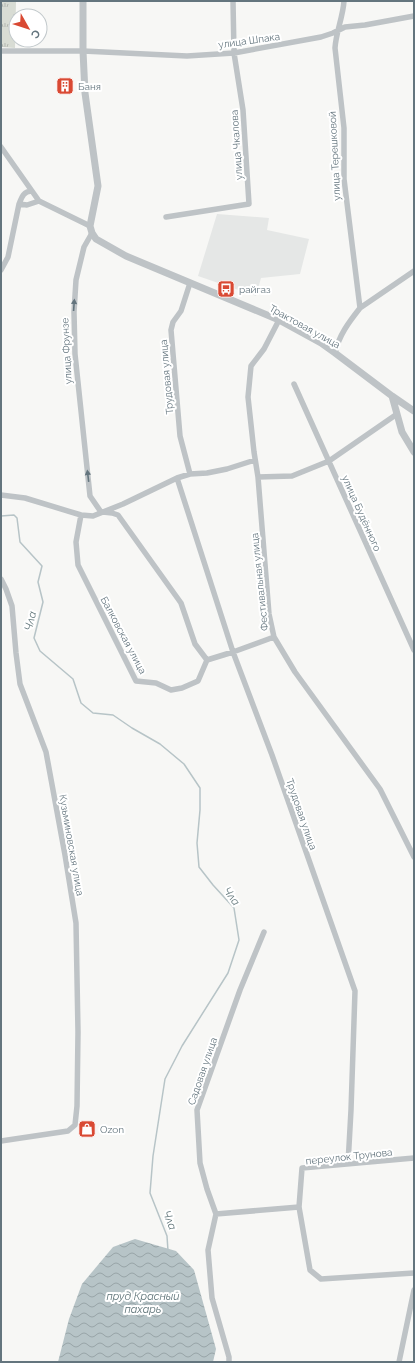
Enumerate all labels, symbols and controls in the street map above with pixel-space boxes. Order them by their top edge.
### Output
north arrow [8,8,48,48]
text: С [28,27,43,41]
street label: улица Шпака [218,31,281,50]
building icon: Баня [55,76,75,96]
place label: Баня [78,81,101,92]
street label: улица Чкалова [229,109,244,180]
street label: улица Терешковой [327,111,342,201]
bus stop icon: райгаз [216,279,236,299]
place label: райгаз [239,284,271,295]
one-way arrow [71,299,78,311]
street label: Трактовая улица [267,302,342,350]
street label: улица Фрунзе [59,317,74,385]
street label: Трудовая улица [158,339,175,415]
one-way arrow [85,470,91,482]
street label: улица Будённого [340,473,383,553]
street label: Фестивальная улица [249,532,270,632]
street label: Балковская улица [99,595,149,676]
water label: Чла [22,610,39,632]
street label: Трудовая улица [284,777,319,851]
street label: Кузьминовская улица [57,793,86,897]
water label: Чла [221,884,243,908]
street label: Садовая улица [186,1036,219,1106]
shop icon: Ozon [77,1119,97,1139]
place label: Ozon [100,1124,124,1135]
street label: переулок Трунова [305,1146,393,1167]
water label: Чла [160,1209,179,1232]
water label: пруд Красный пахарь [107,1290,179,1316]

